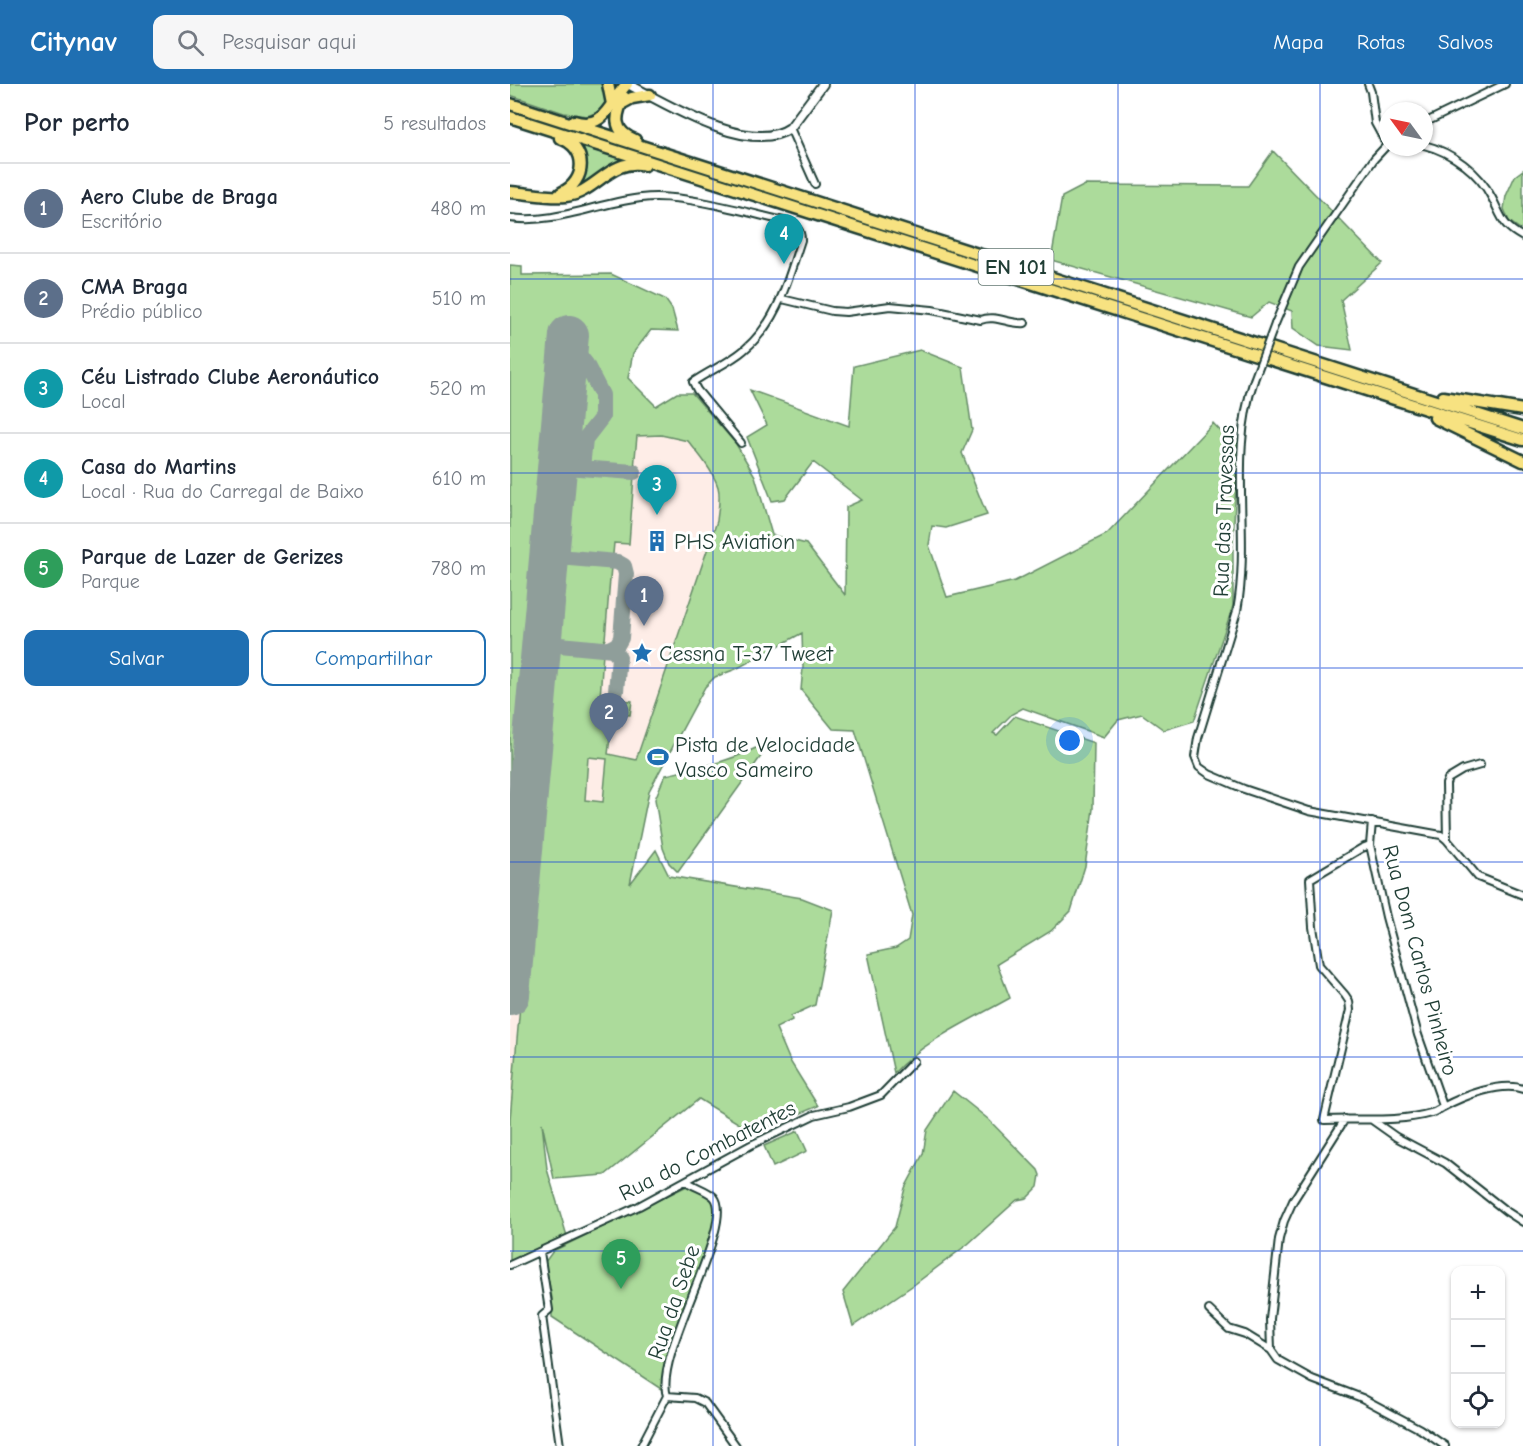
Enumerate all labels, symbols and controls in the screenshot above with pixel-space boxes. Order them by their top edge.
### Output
search box [153,15,573,69]
text: Citynav [30,26,117,58]
icon: search [174,26,207,59]
text: Pesquisar aqui [222,29,357,55]
text: Mapa [1273,30,1324,54]
text: Rotas [1357,30,1405,54]
text: Salvos [1438,30,1493,54]
north arrow [1379,102,1433,156]
text: Por perto [24,108,130,138]
text: 5 resultados [383,112,486,135]
text: Aero Clube de Braga [81,184,278,210]
text: 1 [40,197,47,220]
text: 480 m [431,197,486,220]
text: Escritório [81,210,162,233]
pin: 4 [764,214,804,264]
road number: EN 101 [978,249,1054,285]
text: CMA Braga [81,274,188,300]
text: 2 [39,287,48,310]
text: 510 m [432,287,486,310]
text: Prédio público [81,300,203,323]
text: Céu Listrado Clube Aeronáutico [81,364,379,390]
text: 3 [39,377,48,400]
text: 520 m [429,377,486,400]
text: Local [81,390,126,413]
street label: Rua das Travessas [1208,425,1240,598]
text: Casa do Martins [81,454,236,480]
pin: 3 [638,466,676,515]
text: 4 [39,467,48,490]
text: 610 m [432,467,486,490]
text: Local · Rua do Carregal de Baixo [81,480,364,503]
building icon: PHS Aviation [645,529,669,553]
place label: PHS Aviation [674,529,795,555]
text: Parque de Lazer de Gerizes [81,544,343,570]
text: 5 [38,557,49,580]
text: 780 m [431,557,486,580]
text: Parque [81,570,140,593]
pin: 1 [624,576,664,626]
button: Salvar [24,630,249,686]
button: Compartilhar [261,630,486,686]
place icon: Cessna T-37 Tweet [630,641,654,665]
place label: Cessna T-37 Tweet [659,641,834,667]
pin: 2 [590,694,628,743]
your location [1055,726,1084,755]
place label: Pista de Velocidade Vasco Sameiro [675,732,855,783]
sports icon: Pista de Velocidade Vasco Sameiro [646,745,670,769]
street label: Rua Dom Carlos Pinheiro [1377,842,1463,1078]
street label: Rua do Combatentes [615,1095,800,1207]
pin: 5 [602,1240,640,1289]
street label: Rua da Sebe [642,1242,706,1363]
map controls [1451,1266,1505,1428]
button: + [1451,1266,1505,1320]
button: − [1451,1320,1505,1374]
button: locate [1451,1374,1505,1428]

